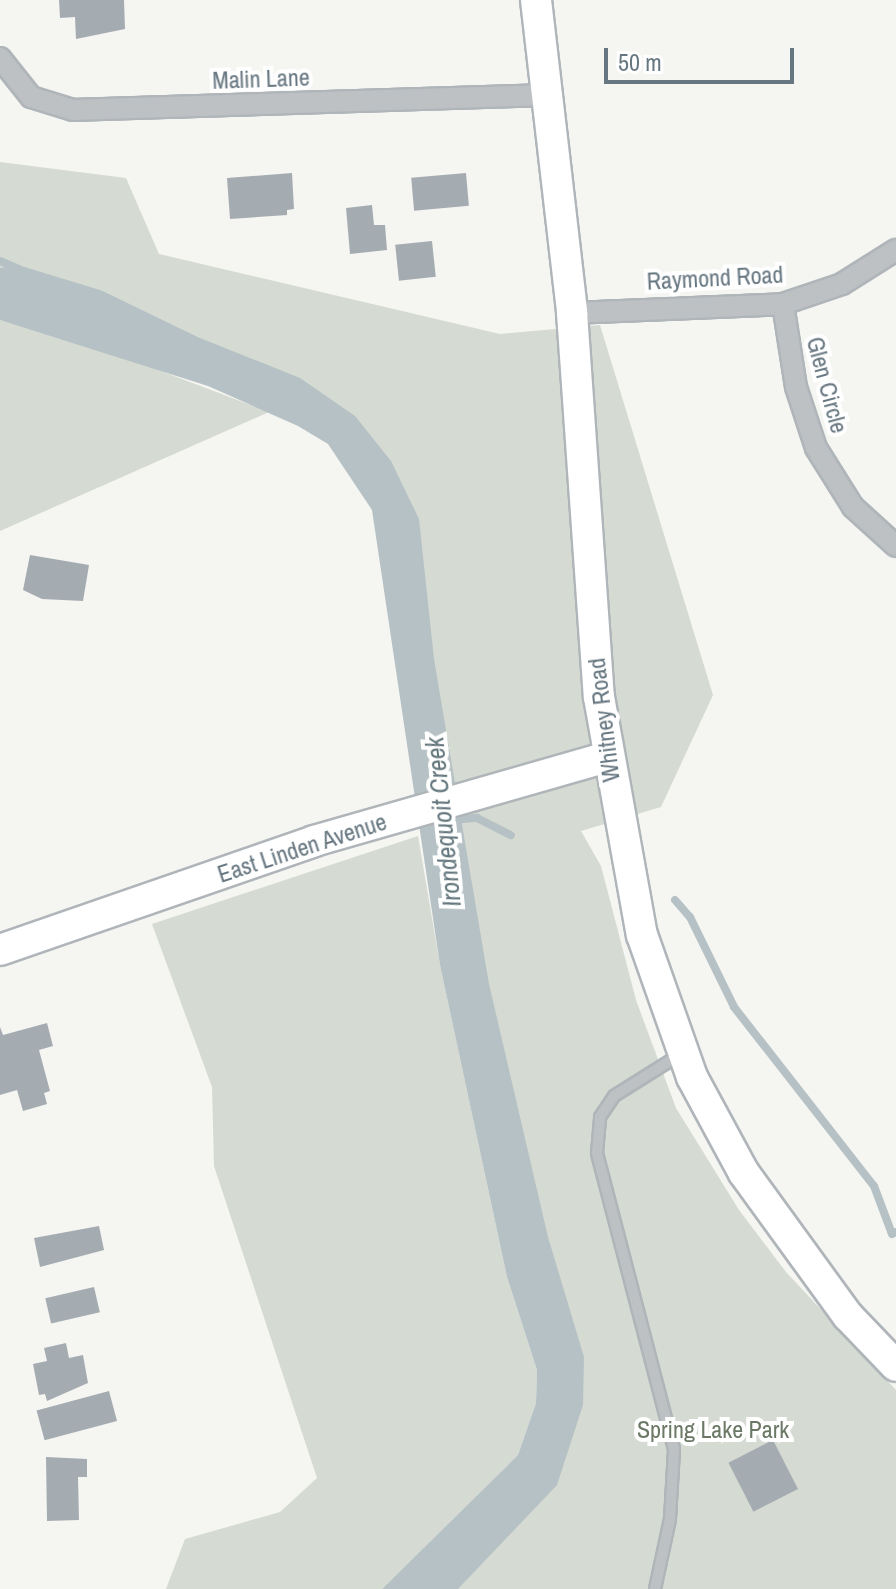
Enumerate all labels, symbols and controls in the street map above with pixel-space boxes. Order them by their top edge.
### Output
scale bar [608,32,798,82]
text: 50 m [618,46,662,78]
street label: Malin Lane [212,63,310,95]
street label: Raymond Road [646,260,784,296]
street label: Glen Circle [800,334,854,436]
street label: Whitney Road [582,656,626,784]
water label: Irondequoit Creek [419,736,467,908]
street label: East Linden Avenue [213,807,391,889]
park label: Spring Lake Park [637,1416,789,1444]

